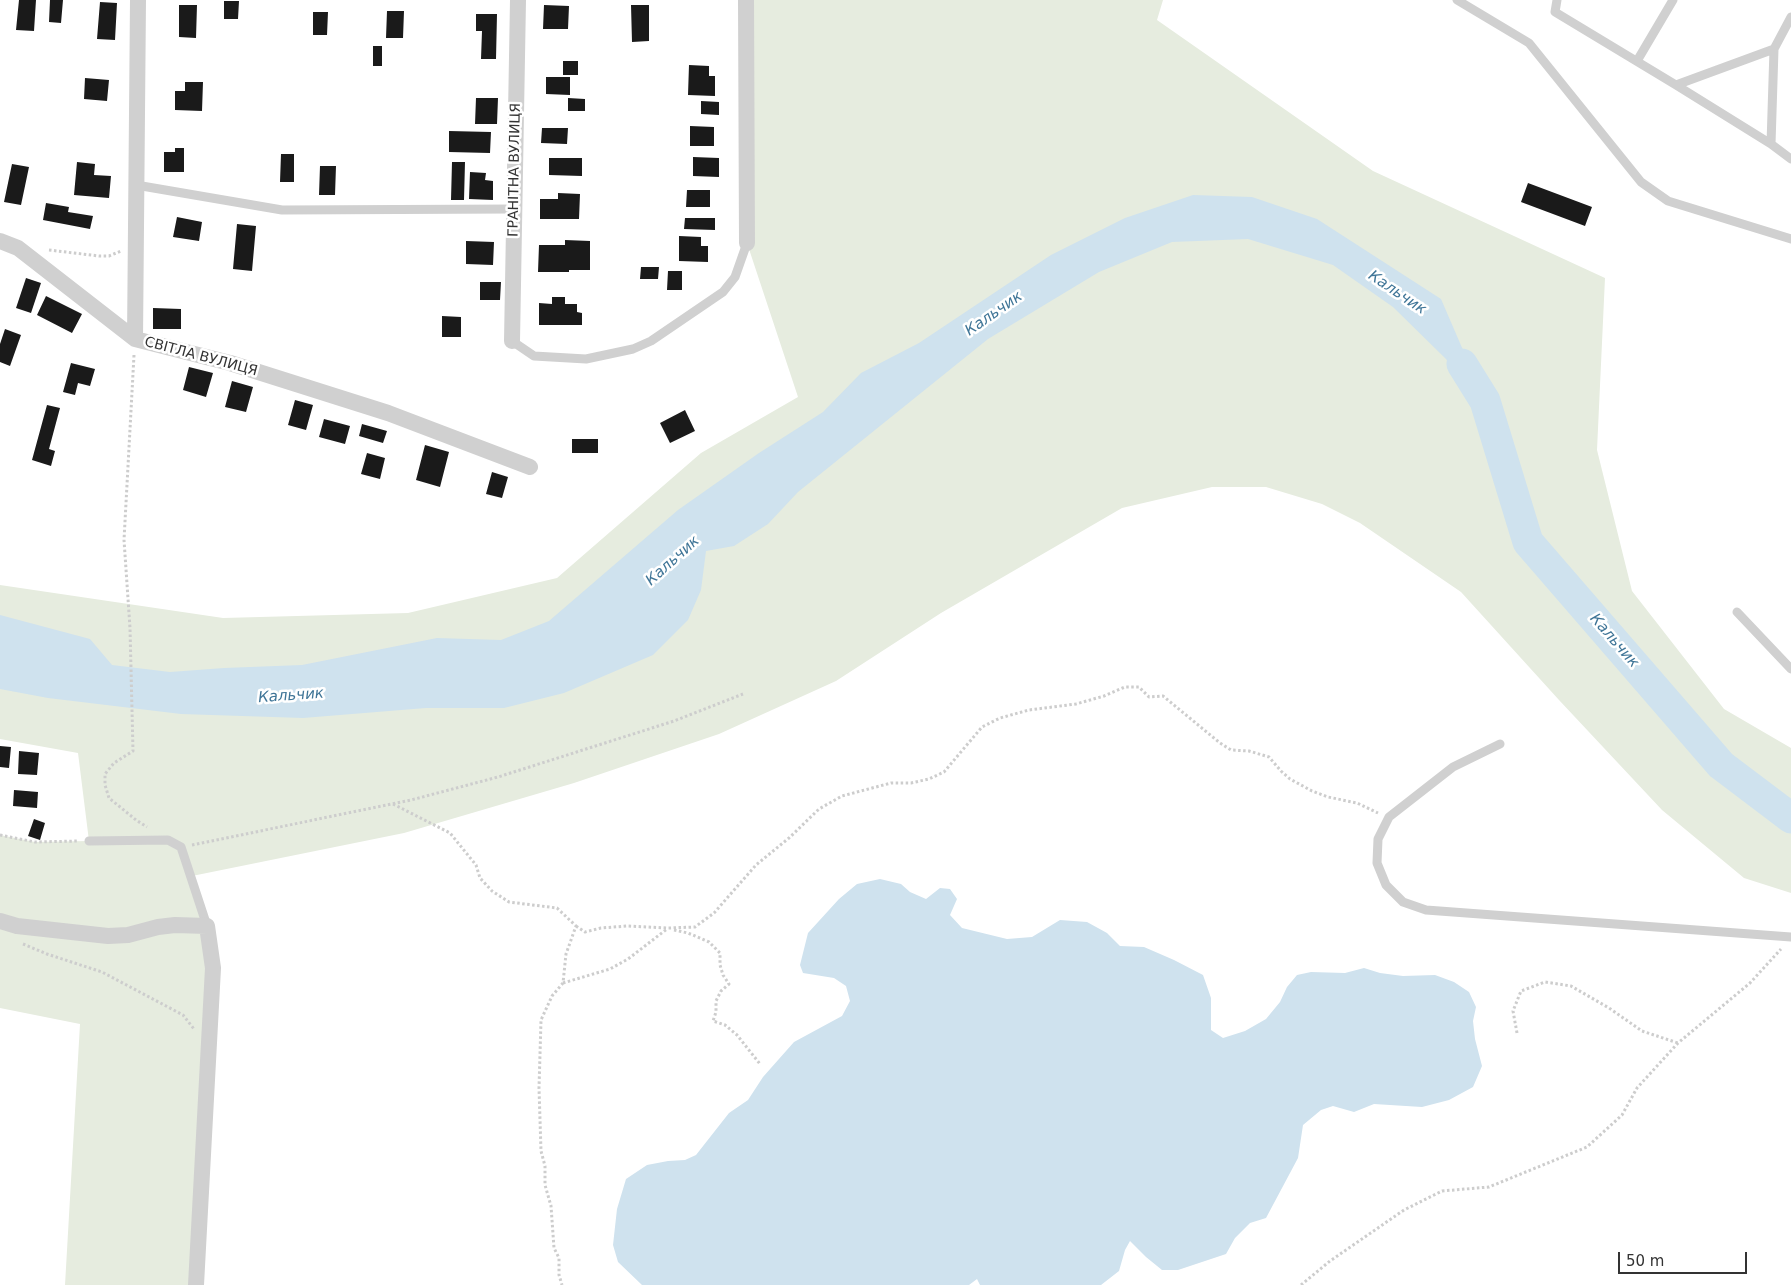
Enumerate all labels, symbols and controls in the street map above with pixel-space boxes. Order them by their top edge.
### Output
street label: ГРАНІТНА ВУЛИЦЯ [505,103,525,237]
water label: Кальчик [1365,267,1429,319]
water label: Кальчик [962,288,1026,340]
street label: СВІТЛА ВУЛИЦЯ [143,334,259,380]
water label: Кальчик [642,532,704,590]
water label: Кальчик [1586,610,1642,672]
water label: Кальчик [257,685,325,707]
scale bar [1621,1242,1750,1274]
text: 50 m [1626,1252,1664,1270]

